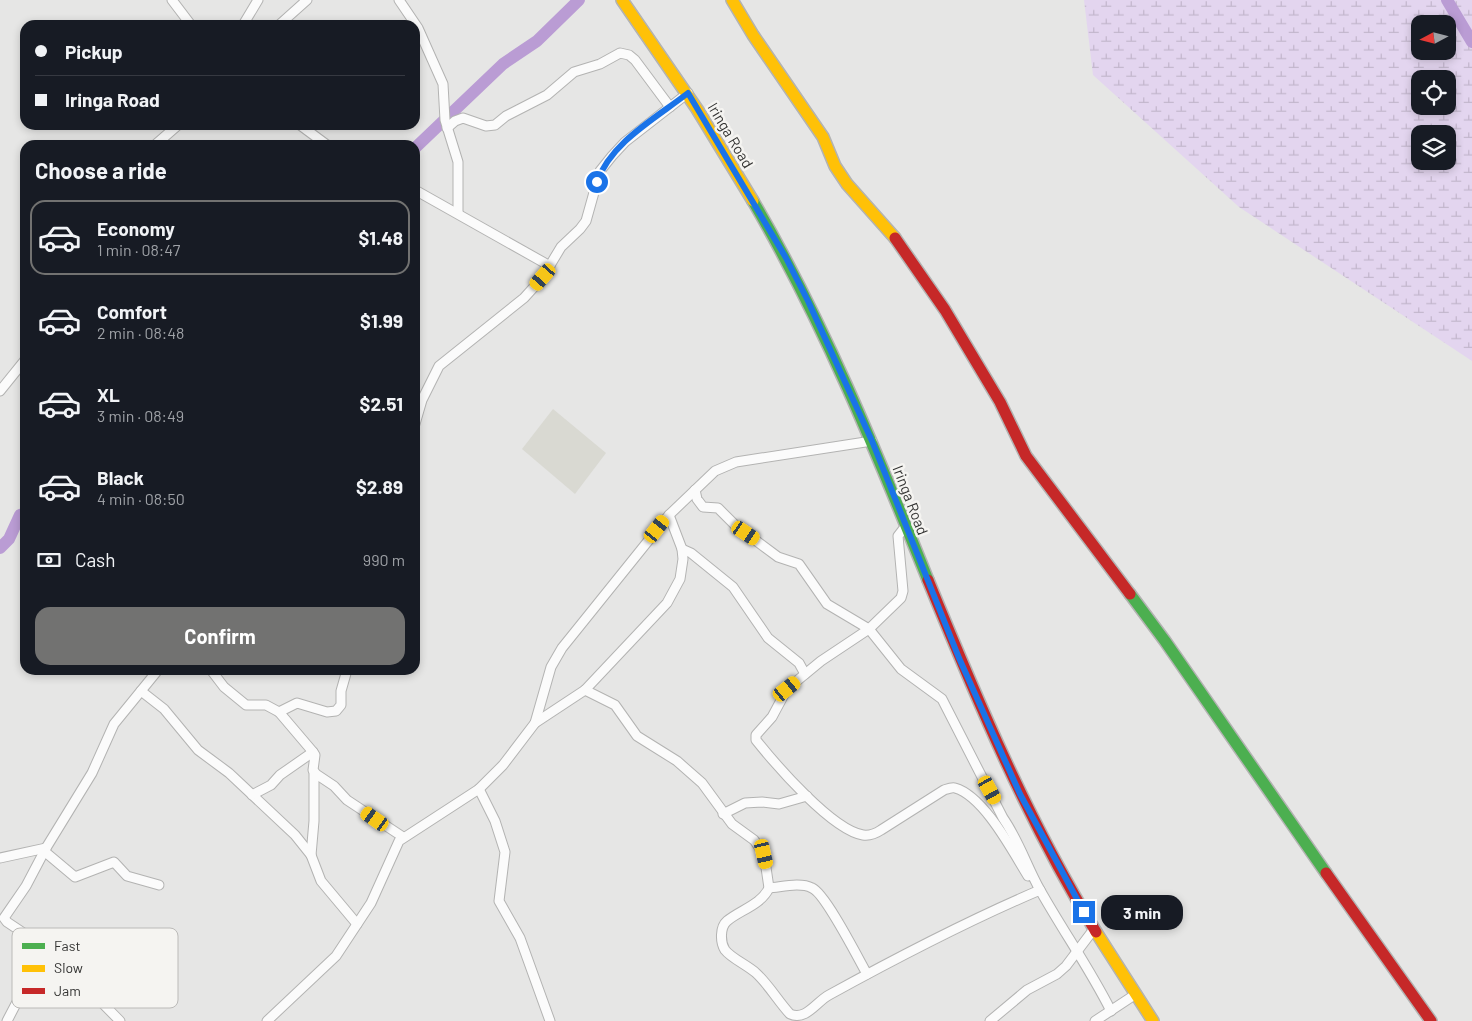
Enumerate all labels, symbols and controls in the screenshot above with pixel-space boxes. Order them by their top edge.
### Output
north arrow [1411,15,1456,60]
map controls [1411,15,1456,170]
text: Pickup [65,40,123,63]
button: locate [1411,70,1456,115]
text: Iringa Road [65,88,160,111]
street label: Iringa Road [704,99,758,171]
button: layers [1411,125,1456,170]
text: Choose a ride [35,157,167,183]
route start [586,171,608,193]
icon: car [37,215,82,260]
text: Economy [97,217,175,240]
text: $1.48 [359,226,403,249]
text: 1 min · 08:47 [97,240,180,259]
car [527,261,558,293]
icon: car [37,298,82,343]
text: Comfort [97,300,167,323]
text: $1.99 [360,309,403,332]
text: 2 min · 08:48 [97,323,184,342]
icon: car [37,381,82,426]
text: XL [97,383,120,406]
text: $2.51 [360,392,403,415]
text: 3 min · 08:49 [97,406,184,425]
street label: Iringa Road [889,463,933,537]
icon: car [37,464,82,509]
text: Black [97,466,144,489]
text: $2.89 [356,475,403,498]
text: 4 min · 08:50 [97,489,185,508]
car [641,513,672,545]
car [729,518,762,548]
icon: cash [35,546,63,574]
text: Cash [75,548,116,571]
text: 990 m [363,550,405,569]
button: Confirm [35,607,405,665]
car [770,674,803,704]
car [976,773,1003,807]
car [358,804,391,834]
car [753,838,774,870]
callout: 3 min [1102,894,1184,930]
route end [1073,901,1095,923]
text: 3 min [1123,903,1161,922]
legend [12,928,178,1008]
text: Fast [54,937,80,954]
text: Slow [54,959,83,976]
text: Jam [54,982,81,999]

